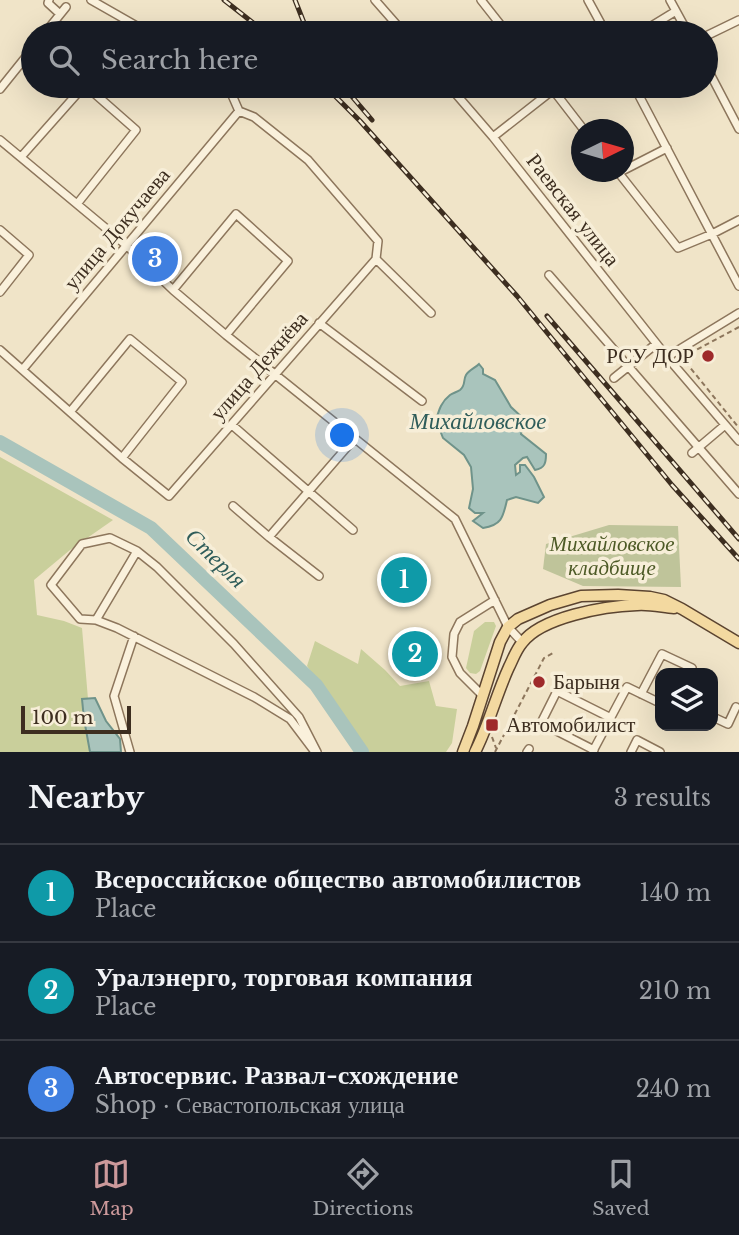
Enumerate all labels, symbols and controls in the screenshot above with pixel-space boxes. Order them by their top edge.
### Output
search box [21,21,718,98]
icon: search [45,41,83,79]
text: Search here [101,44,258,76]
north arrow [571,119,634,182]
street label: Раевская улица [521,148,626,272]
street label: улица Докучаева [58,162,176,295]
pin: 3 [132,233,178,285]
street label: улица Дежнёва [205,306,314,426]
place label: РСУ ДОР [606,343,694,369]
marker: РСУ ДОР [700,348,716,364]
water label: Михайловское [409,407,546,435]
your location [325,418,359,452]
water label: Стерля [180,522,252,594]
park label: Михайловское кладбище [549,531,674,581]
pin: 1 [381,554,427,606]
pin: 2 [392,628,438,680]
map controls [655,668,718,731]
button: layers [655,668,718,731]
place label: Барыня [553,669,620,695]
marker: Барыня [531,674,547,690]
scale bar [21,703,131,735]
text: 100 m [32,706,93,729]
place label: Автомобилист [506,712,636,738]
marker: Автомобилист [484,717,500,733]
text: Nearby [28,779,144,816]
text: 3 results [614,784,711,812]
text: Всероссийское общество автомобилистов [95,863,581,895]
text: 1 [46,879,56,907]
text: 140 m [640,879,711,907]
text: Place [95,895,157,923]
text: Уралэнерго, торговая компания [95,961,473,993]
text: 2 [44,977,58,1005]
text: 210 m [639,977,711,1005]
text: Place [95,993,157,1021]
text: Автосервис. Развал-схождение [95,1059,458,1091]
text: 3 [44,1075,58,1103]
text: 240 m [636,1075,711,1103]
text: Shop · Севастопольская улица [95,1091,405,1119]
tab: Map [89,1155,134,1220]
tab: Directions [312,1155,413,1220]
tab: Saved [592,1155,650,1220]

